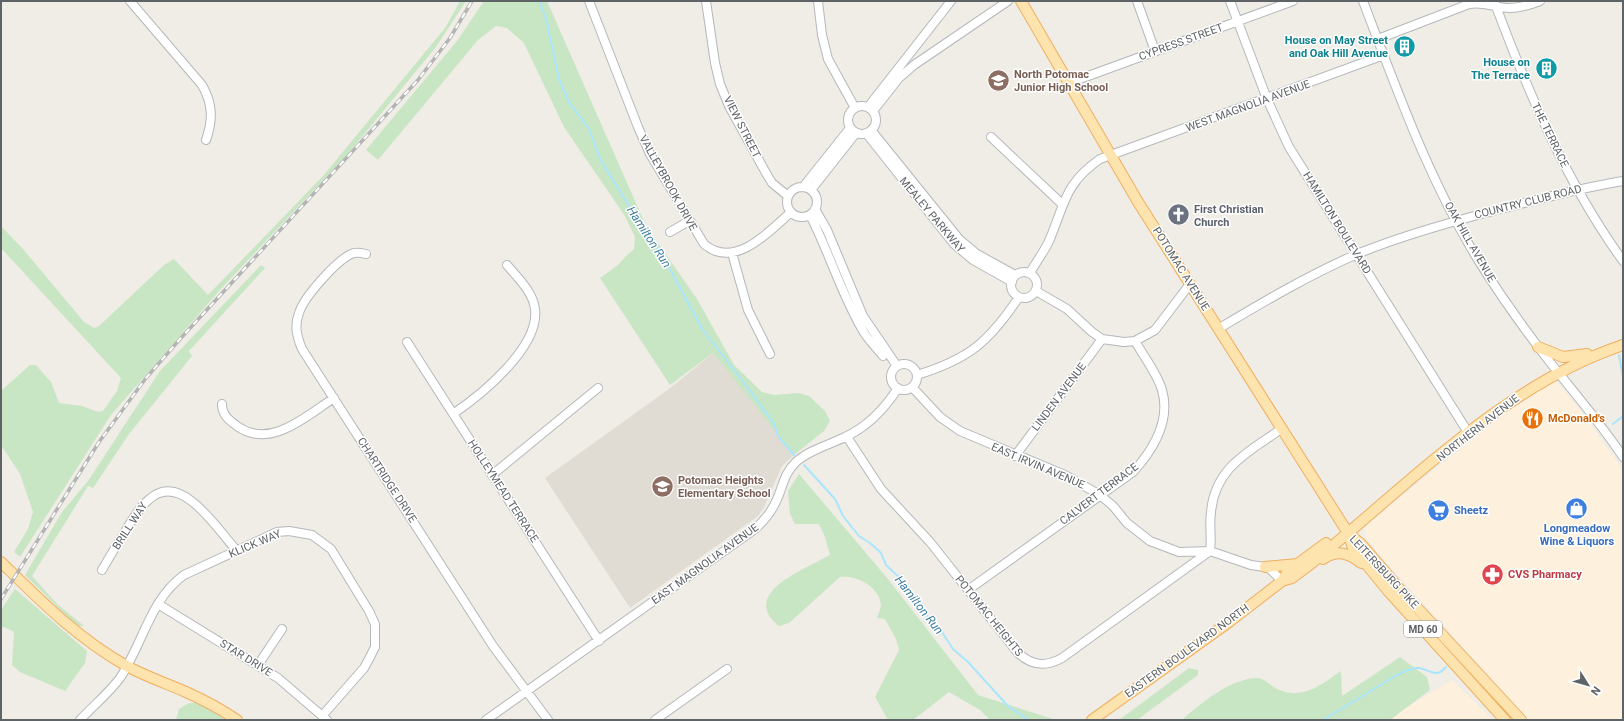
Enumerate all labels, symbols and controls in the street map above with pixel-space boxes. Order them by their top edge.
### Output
street label: CYPRESS STREET [1137,21,1225,63]
building icon: House on May Street and Oak Hill Avenue [1391,33,1417,59]
place label: House on May Street and Oak Hill Avenue [1285,34,1388,60]
building icon: House on The Terrace [1533,55,1559,81]
place label: House on The Terrace [1471,56,1530,82]
school or university icon: North Potomac Junior High School [985,67,1011,93]
place label: North Potomac Junior High School [1014,68,1108,94]
street label: WEST MAGNOLIA AVENUE [1184,77,1312,135]
street label: VIEW STREET [721,94,763,161]
street label: THE TERRACE [1529,101,1571,169]
street label: VALLEYBROOK DRIVE [636,133,700,233]
street label: HAMILTON BOULEVARD [1300,169,1374,277]
street label: MEALEY PARKWAY [897,175,968,256]
street label: COUNTRY CLUB ROAD [1473,182,1583,222]
street label: OAK HILL AVENUE [1442,199,1498,285]
church icon: First Christian Church [1166,202,1192,228]
place label: First Christian Church [1194,203,1264,229]
water label: Hamilton Run [624,204,674,270]
street label: POTOMAC AVENUE [1150,225,1212,313]
street label: LINDEN AVENUE [1029,360,1089,434]
street label: NORTHERN AVENUE [1434,392,1522,464]
restaurant icon: McDonald's [1519,405,1545,431]
place label: McDonald's [1548,412,1605,425]
street label: CHARTRIDGE DRIVE [355,435,419,525]
street label: HOLLEYMEAD TERRACE [465,437,541,545]
street label: EAST IRVIN AVENUE [989,440,1087,492]
street label: CALVERT TERRACE [1057,460,1141,528]
school or university icon: Potomac Heights Elementary School [649,473,675,499]
place label: Potomac Heights Elementary School [678,474,771,500]
shop icon: Longmeadow Wine & Liquors [1564,495,1590,521]
supermarket icon: Sheetz [1425,497,1451,523]
street label: BRILL WAY [110,499,150,552]
place label: Sheetz [1454,504,1489,517]
street label: EAST MAGNOLIA AVENUE [649,521,761,607]
place label: Longmeadow Wine & Liquors [1540,522,1615,548]
street label: KLICK WAY [227,527,283,561]
street label: LEITERSBURG PIKE [1347,533,1421,611]
pharmacy icon: CVS Pharmacy [1479,561,1505,587]
place label: CVS Pharmacy [1508,568,1582,581]
water label: Hamilton Run [892,573,946,637]
street label: POTOMAC HEIGHTS [952,573,1026,659]
street label: EASTERN BOULEVARD NORTH [1122,601,1252,701]
road number: MD 60 [1404,621,1442,637]
street label: STAR DRIVE [217,637,275,679]
north arrow [1568,665,1608,705]
text: N [1588,684,1603,698]

